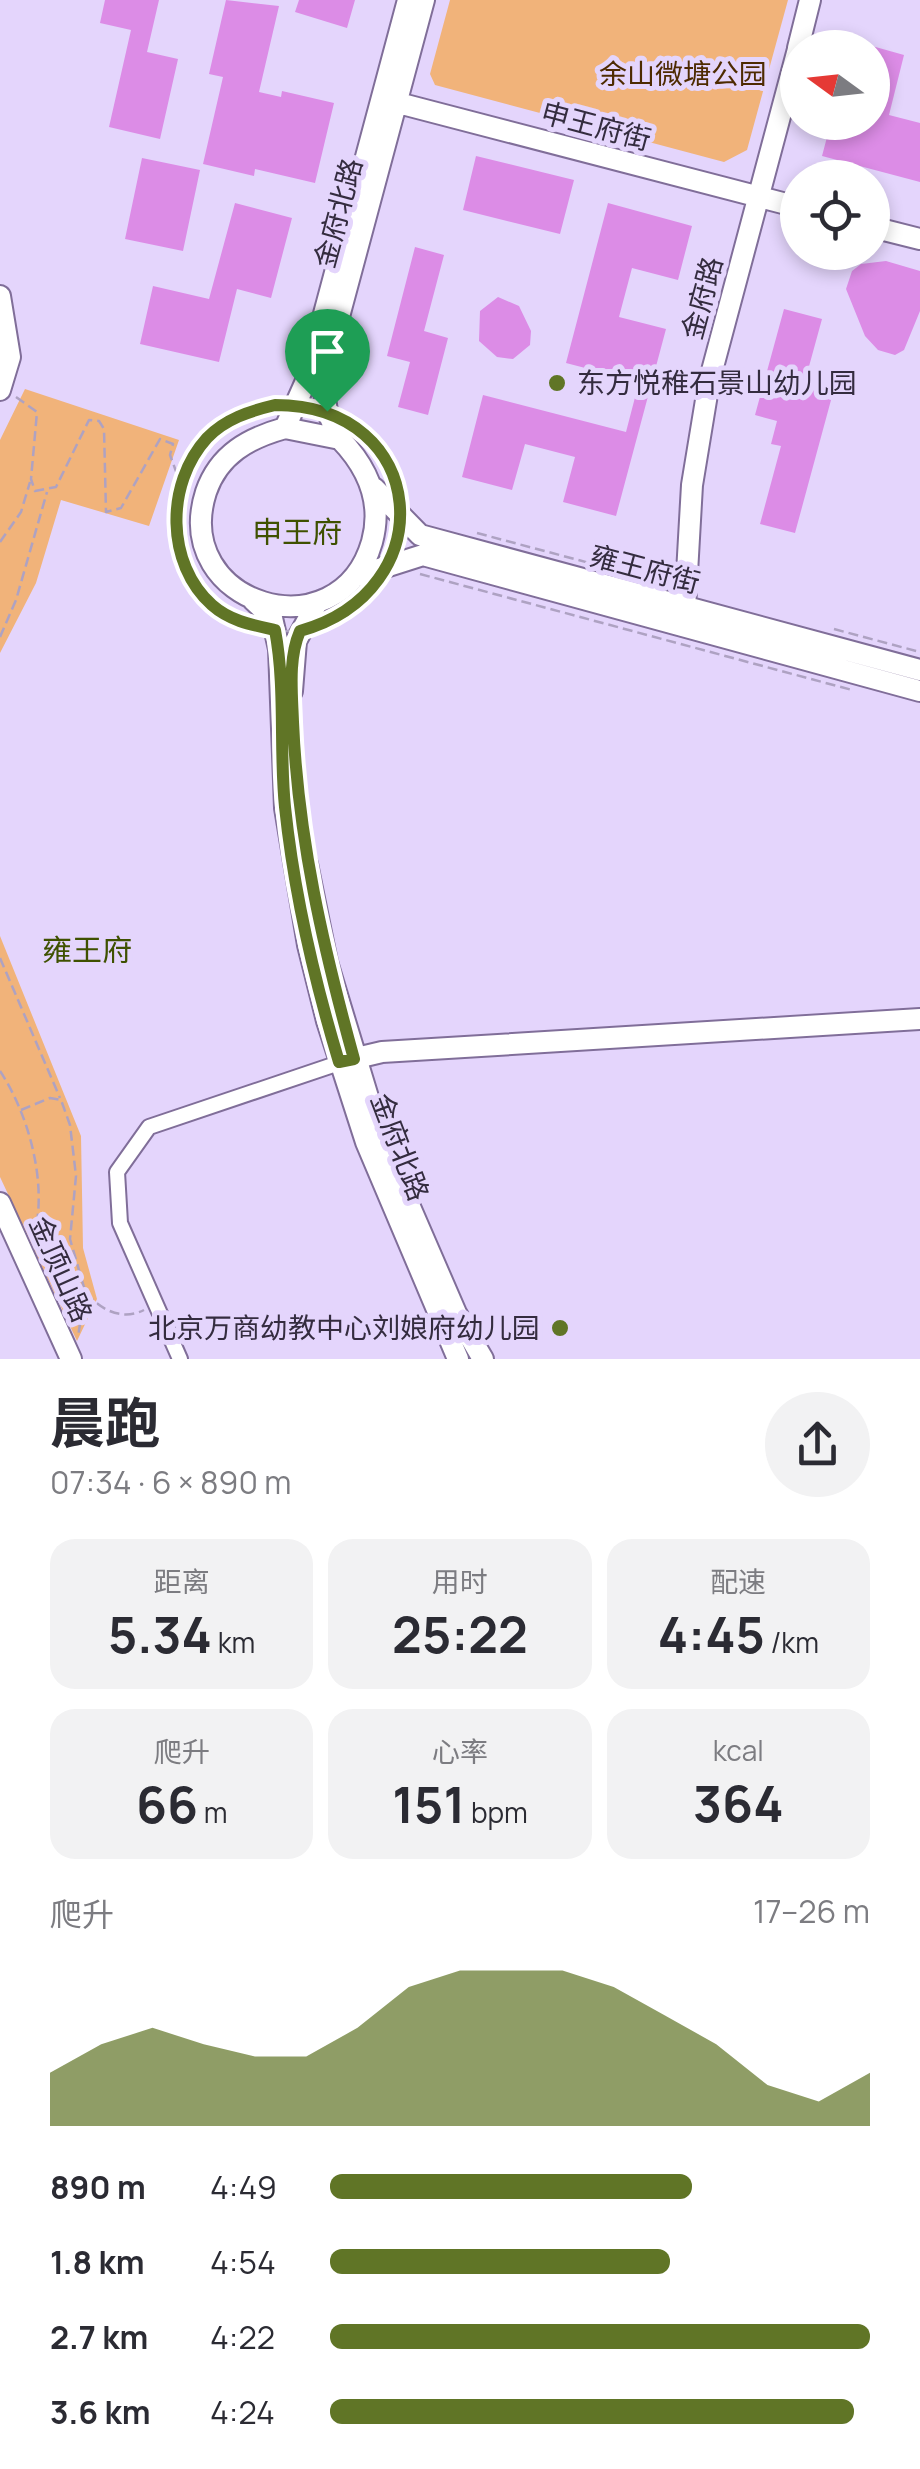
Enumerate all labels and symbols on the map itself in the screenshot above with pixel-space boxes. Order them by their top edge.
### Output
north arrow [780,30,890,140]
park label: 余山微塘公园 [599,54,767,92]
street label: 申王府街 [537,92,655,158]
street label: 金府北路 [304,154,370,272]
street label: 金府路 [672,252,730,343]
pin [285,309,370,412]
place label: 东方悦稚石景山幼儿园 [577,363,857,401]
marker: 东方悦稚石景山幼儿园 [546,372,568,394]
district label: 申王府 [252,511,342,552]
street label: 雍王府街 [586,535,704,601]
district label: 雍王府 [42,929,132,970]
street label: 金府北路 [363,1088,439,1206]
street label: 金顶山路 [22,1210,102,1327]
place label: 北京万商幼教中心刘娘府幼儿园 [148,1308,540,1346]
marker: 北京万商幼教中心刘娘府幼儿园 [549,1317,571,1339]

